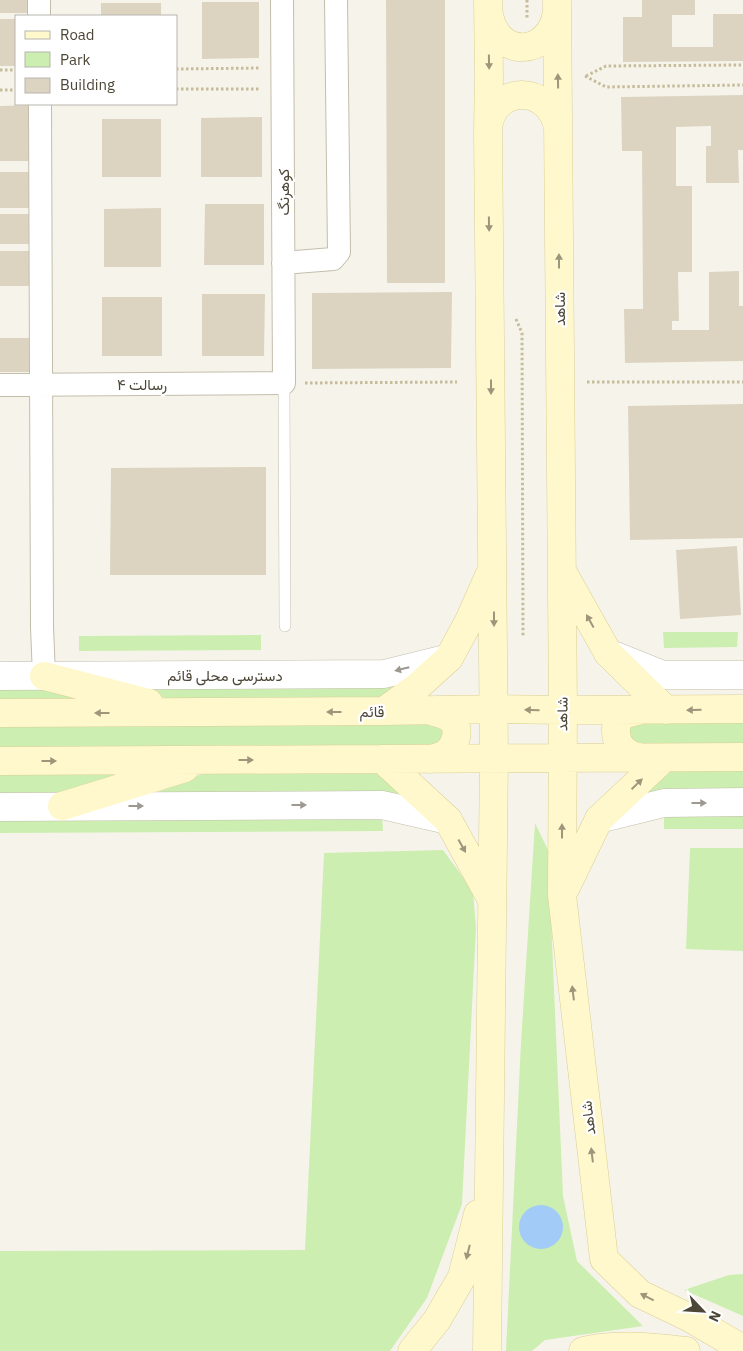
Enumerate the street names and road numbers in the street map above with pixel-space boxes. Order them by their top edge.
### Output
street label: کوهرنگ [274,168,293,215]
street label: شاهد [550,292,569,326]
street label: رسالت ۴ [117,375,167,394]
street label: دسترسی محلی قائم [167,666,283,686]
street label: شاهد [552,697,572,731]
street label: قائم [360,702,385,722]
street label: شاهد [576,1100,600,1136]

